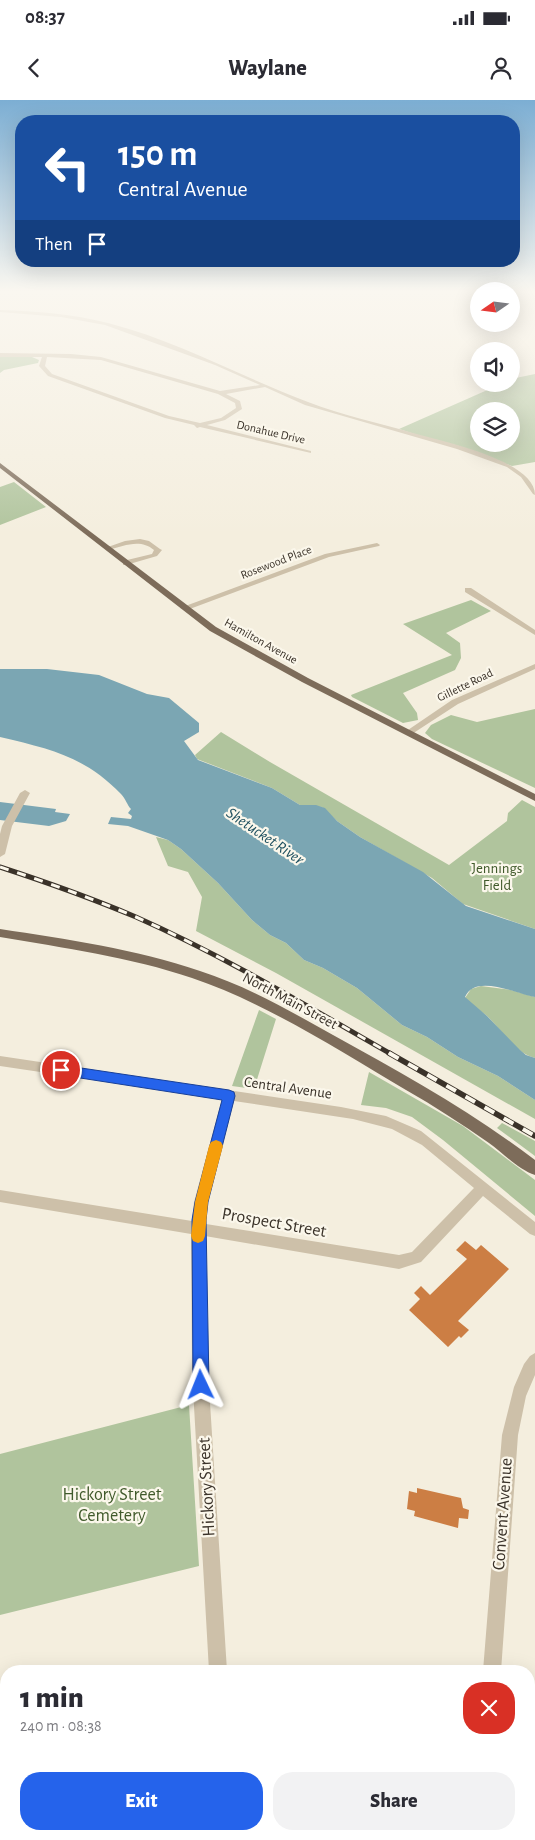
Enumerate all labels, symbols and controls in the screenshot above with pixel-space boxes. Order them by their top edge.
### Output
text: 08:37 [25,8,65,27]
icon: back [20,54,48,82]
icon: person [487,54,515,82]
text: Waylane [228,57,307,79]
icon: left [35,135,100,200]
text: 150 m [118,137,198,172]
text: Central Avenue [118,178,248,200]
icon: arrive [83,230,111,258]
text: Then [35,235,73,254]
north arrow [470,282,520,332]
map controls [470,282,520,452]
button: sound [470,342,520,392]
button: layers [470,402,520,452]
street label: Donahue Drive [236,418,306,446]
street label: Rosewood Place [239,543,313,581]
street label: Hamilton Avenue [222,616,300,666]
street label: Gillette Road [435,666,495,704]
water label: Shetucket River [224,804,307,868]
park label: Jennings Field [472,861,522,893]
street label: North Main Street [240,970,340,1032]
pin [40,1049,82,1091]
icon: arrive [47,1056,75,1084]
street label: Central Avenue [243,1074,333,1102]
street label: Prospect Street [220,1205,328,1241]
position arrow [174,1358,226,1410]
street label: Hickory Street [195,1437,219,1537]
street label: Convent Avenue [490,1457,516,1571]
park label: Hickory Street Cemetery [62,1486,162,1525]
button: close [463,1682,515,1734]
text: 1 min [20,1683,84,1713]
text: 240 m · 08:38 [20,1718,102,1734]
button: Exit [20,1772,263,1830]
button: Share [273,1772,515,1830]

